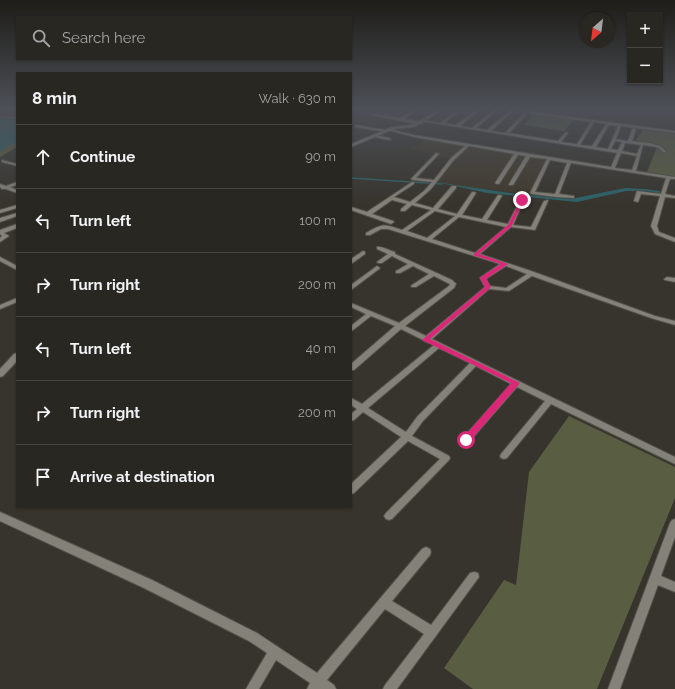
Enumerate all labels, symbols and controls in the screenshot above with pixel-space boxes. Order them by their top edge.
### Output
north arrow [579,12,615,48]
map controls [627,12,663,84]
button: + [627,12,663,48]
search box [16,16,352,60]
icon: search [30,27,52,49]
text: Search here [62,29,145,47]
button: − [627,48,663,84]
text: 8 min [32,88,77,108]
text: Walk · 630 m [258,91,336,106]
icon: ahead [32,146,54,168]
text: Continue [70,148,135,166]
text: 90 m [305,149,336,164]
route end [513,191,531,209]
icon: left [32,210,54,232]
text: Turn left [70,212,131,230]
text: 100 m [299,213,336,228]
icon: right [32,274,54,296]
text: Turn right [70,276,140,294]
text: 200 m [298,277,336,292]
icon: left [32,338,54,360]
text: Turn left [70,340,131,358]
text: 40 m [306,341,336,356]
icon: right [32,402,54,424]
text: Turn right [70,404,140,422]
text: 200 m [298,405,336,420]
route start [457,431,475,449]
icon: arrive [32,466,54,488]
text: Arrive at destination [70,468,215,486]

